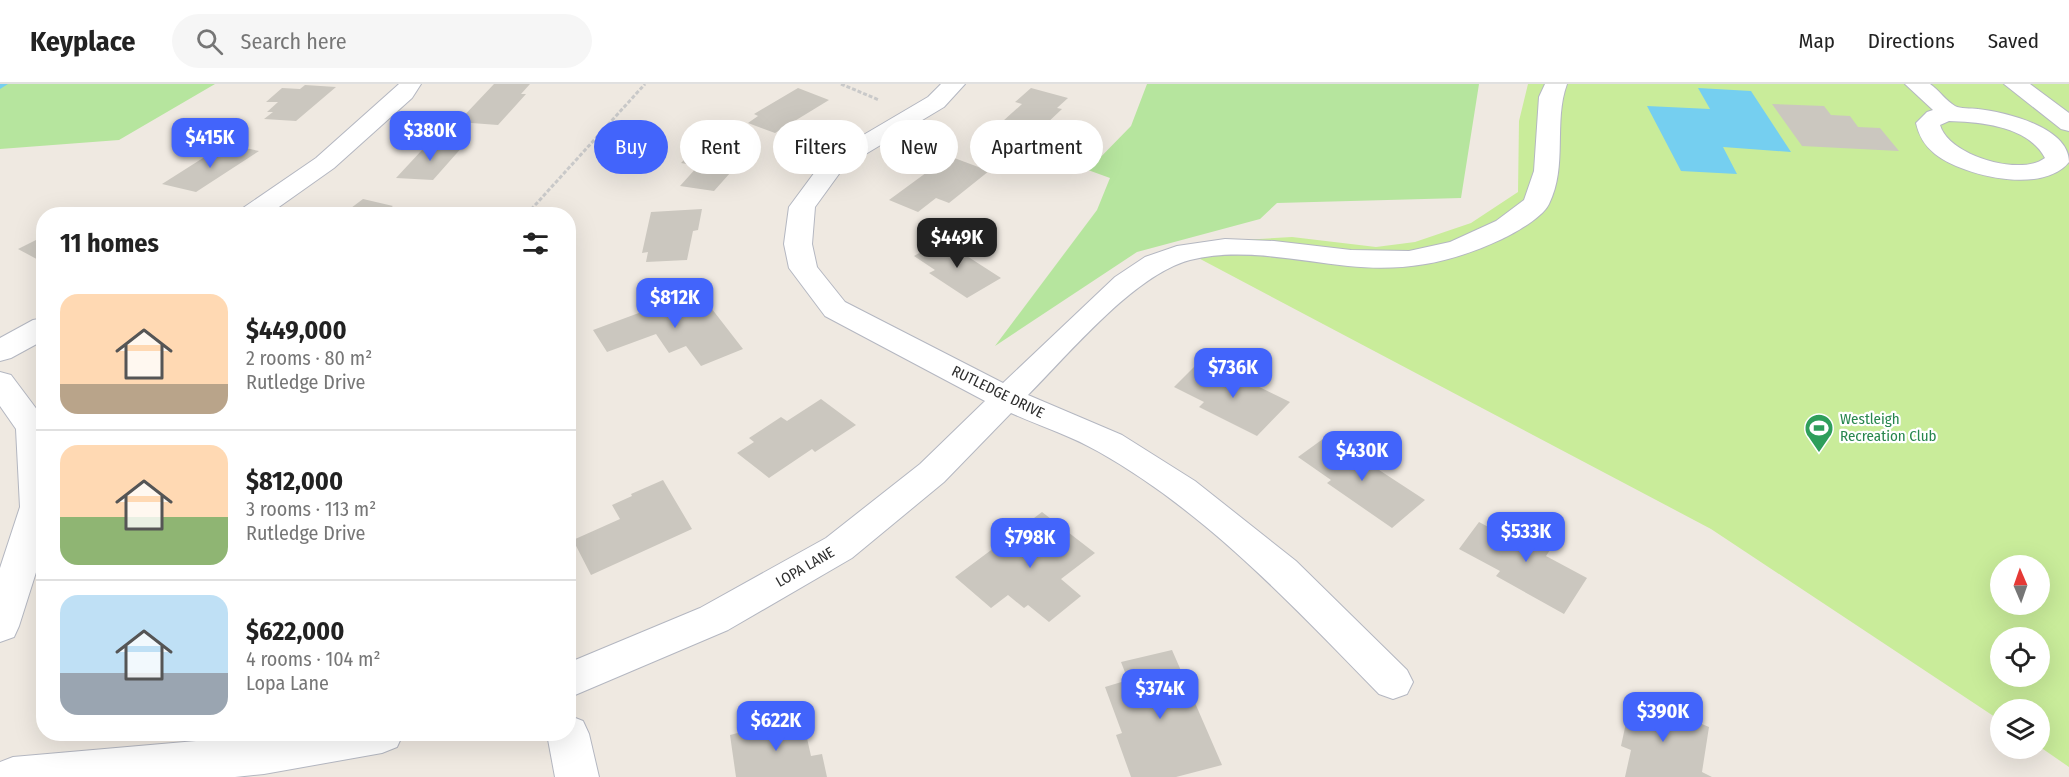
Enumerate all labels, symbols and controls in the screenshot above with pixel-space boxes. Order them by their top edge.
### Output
search box [172,14,592,68]
text: Keyplace [30,25,136,58]
icon: search [193,25,226,58]
text: Search here [241,28,347,55]
text: Map [1798,28,1835,54]
text: Directions [1868,28,1955,54]
text: Saved [1988,28,2039,54]
pin: $380K [388,111,472,162]
pin: $415K [168,118,252,169]
text: $380K [404,118,456,142]
chip: Buy [594,120,668,174]
chip: Rent [680,120,761,174]
chip: Filters [773,120,868,174]
chip: New [880,120,958,174]
chip: Apartment [970,120,1103,174]
text: $415K [186,125,234,149]
pin: $449K [915,218,999,269]
text: $449K [931,225,983,249]
icon: filters [519,227,552,260]
text: 11 homes [60,228,159,259]
pin: $812K [633,278,717,329]
text: $812K [650,285,700,309]
text: $449,000 [246,315,347,346]
icon: home [108,318,180,390]
text: 2 rooms · 80 m² [246,346,372,370]
pin: $736K [1191,348,1275,399]
text: $736K [1208,355,1258,379]
street label: RUTLEDGE DRIVE [949,362,1047,422]
text: Rutledge Drive [246,370,365,394]
place label: Westleigh Recreation Club [1840,410,1937,445]
sports icon: Westleigh Recreation Club [1803,412,1835,454]
pin: $430K [1320,431,1404,482]
text: $430K [1336,438,1388,462]
text: $812,000 [246,466,343,497]
icon: home [108,469,180,541]
text: 3 rooms · 113 m² [246,497,376,521]
pin: $533K [1484,512,1568,563]
pin: $798K [988,518,1072,569]
text: $533K [1501,519,1551,543]
text: Rutledge Drive [246,521,365,545]
text: $798K [1005,525,1055,549]
street label: LOPA LANE [773,543,837,591]
north arrow [1990,555,2050,615]
map controls [1990,555,2050,759]
text: $622,000 [246,616,345,647]
icon: home [108,619,180,691]
button: locate [1990,627,2050,687]
text: 4 rooms · 104 m² [246,647,381,671]
pin: $374K [1118,669,1202,720]
text: Lopa Lane [246,671,329,695]
text: $374K [1135,676,1185,700]
pin: $390K [1621,692,1705,743]
text: $390K [1637,699,1689,723]
button: layers [1990,699,2050,759]
pin: $622K [734,701,818,752]
text: $622K [751,708,801,732]

